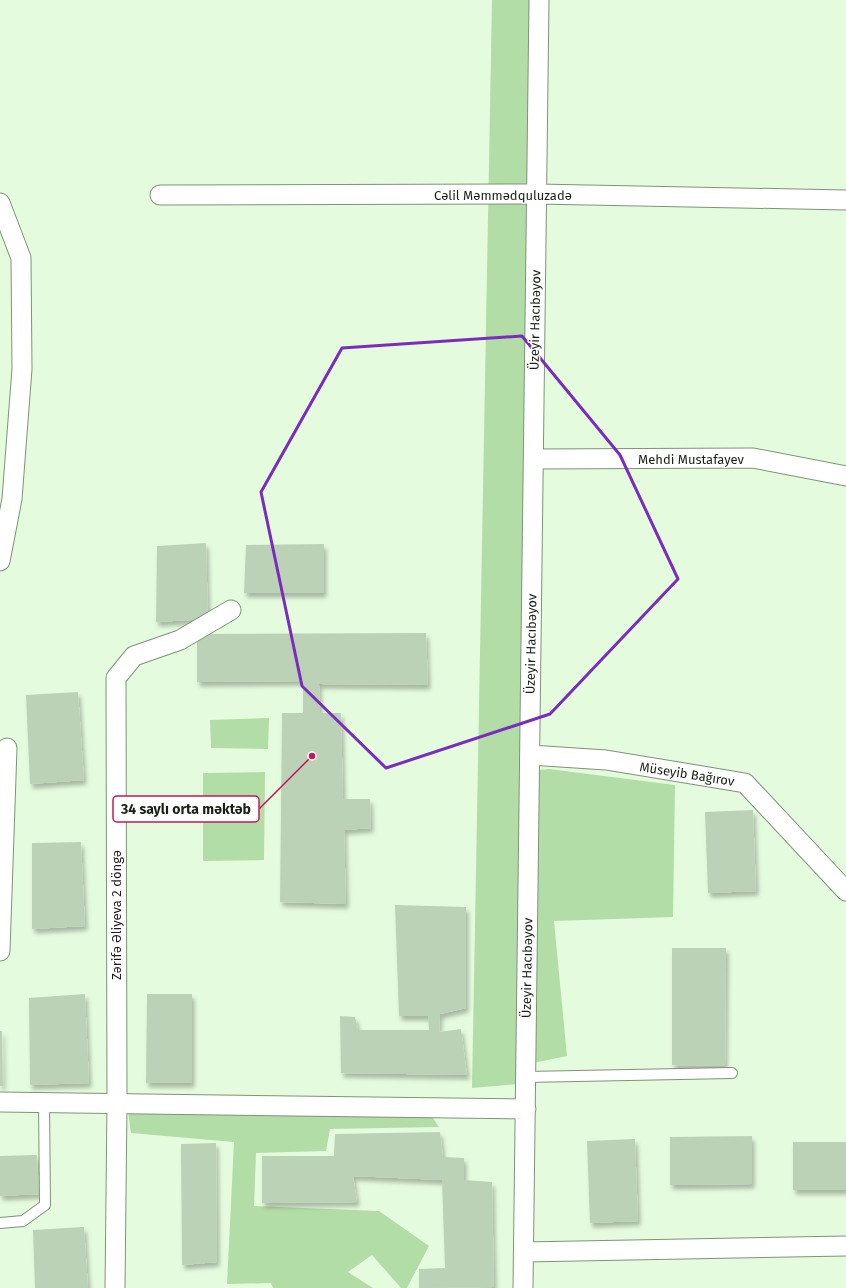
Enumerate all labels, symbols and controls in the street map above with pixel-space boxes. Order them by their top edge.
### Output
street label: Cəlil Məmmədquluzadə [434,188,572,203]
street label: Üzeyir Hacıbəyov [526,269,543,370]
street label: Mehdi Mustafayev [638,452,745,467]
street label: Üzeyir Hacıbəyov [522,593,539,694]
street label: Müseyib Bağırov [638,759,736,789]
callout: 34 saylı orta məktəb [113,796,259,822]
text: 34 saylı orta məktəb [120,801,251,818]
street label: Zərifə Əliyeva 2 döngə [109,850,124,980]
street label: Üzeyir Hacıbəyov [518,917,535,1018]

